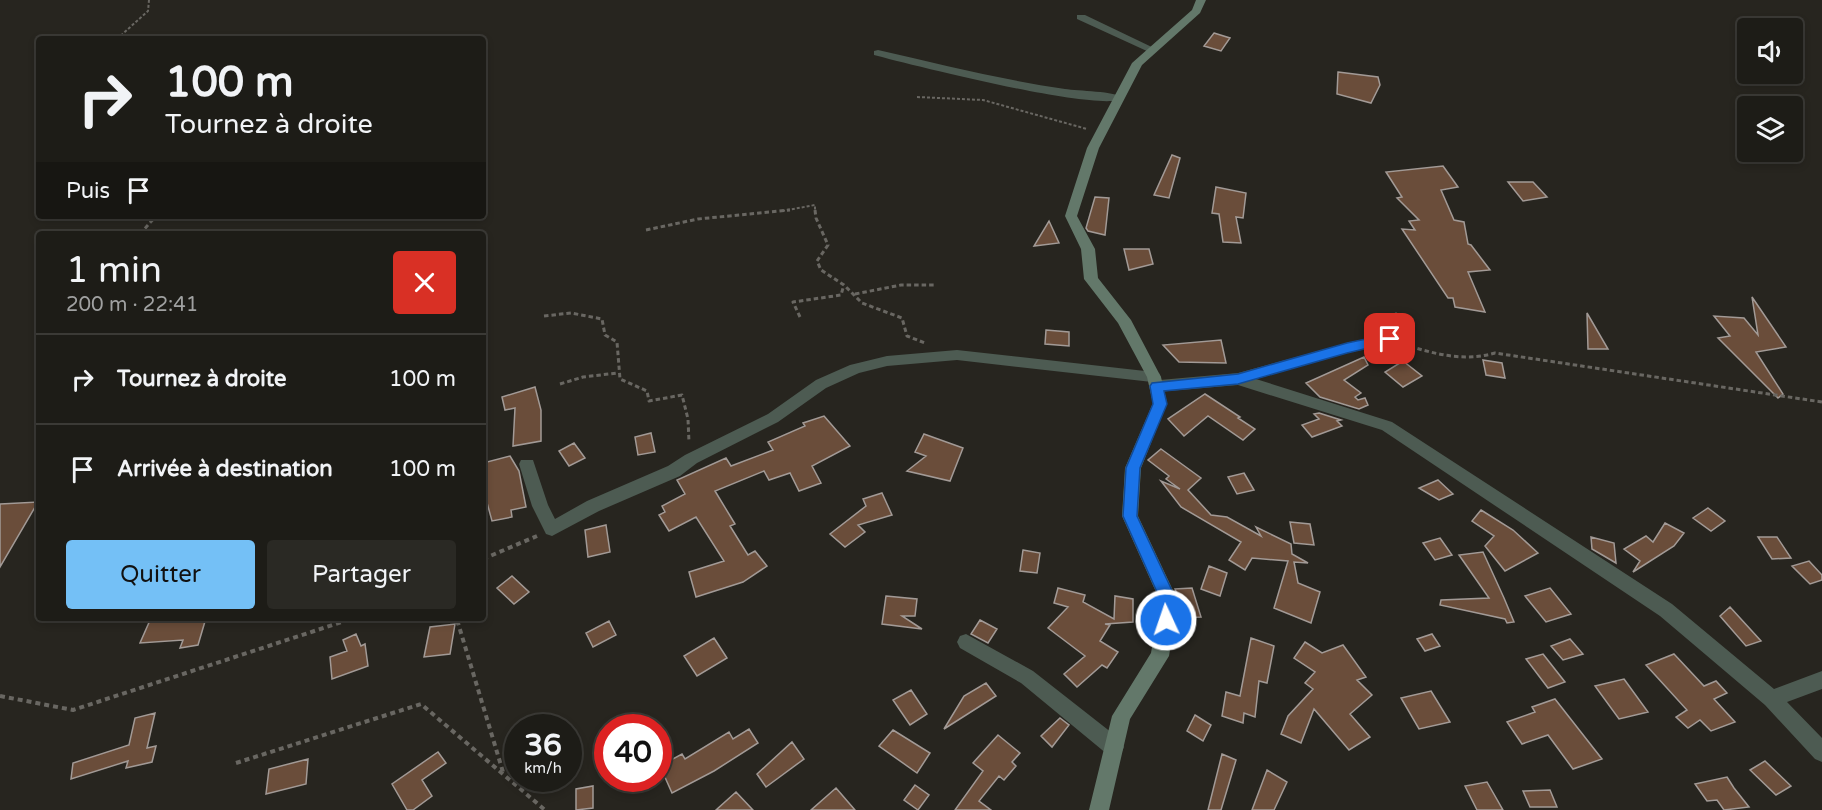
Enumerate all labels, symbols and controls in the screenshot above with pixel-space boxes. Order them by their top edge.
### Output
map controls [1737,18,1803,162]
button: sound [1737,18,1803,84]
text: 100 m [165,57,294,108]
icon: right [66,60,144,138]
button: layers [1737,96,1803,162]
text: Tournez à droite [165,108,373,141]
icon: arrive [122,174,155,207]
text: Puis [66,178,110,204]
text: 1 min [66,249,162,292]
button: close [393,251,456,314]
text: 200 m · 22:41 [66,293,198,317]
pin [1364,313,1415,364]
icon: arrive [1373,322,1406,355]
icon: right [66,363,99,396]
text: Tournez à droite [117,366,286,392]
text: 100 m [389,366,456,392]
icon: arrive [66,453,99,486]
text: Arrivée à destination [117,456,333,482]
text: 100 m [389,456,456,482]
button: Quitter [66,540,255,609]
button: Partager [267,540,456,609]
position arrow [1134,588,1198,652]
speed limit sign: 40 [594,714,672,792]
text: 36 [524,727,562,764]
text: km/h [524,759,562,777]

